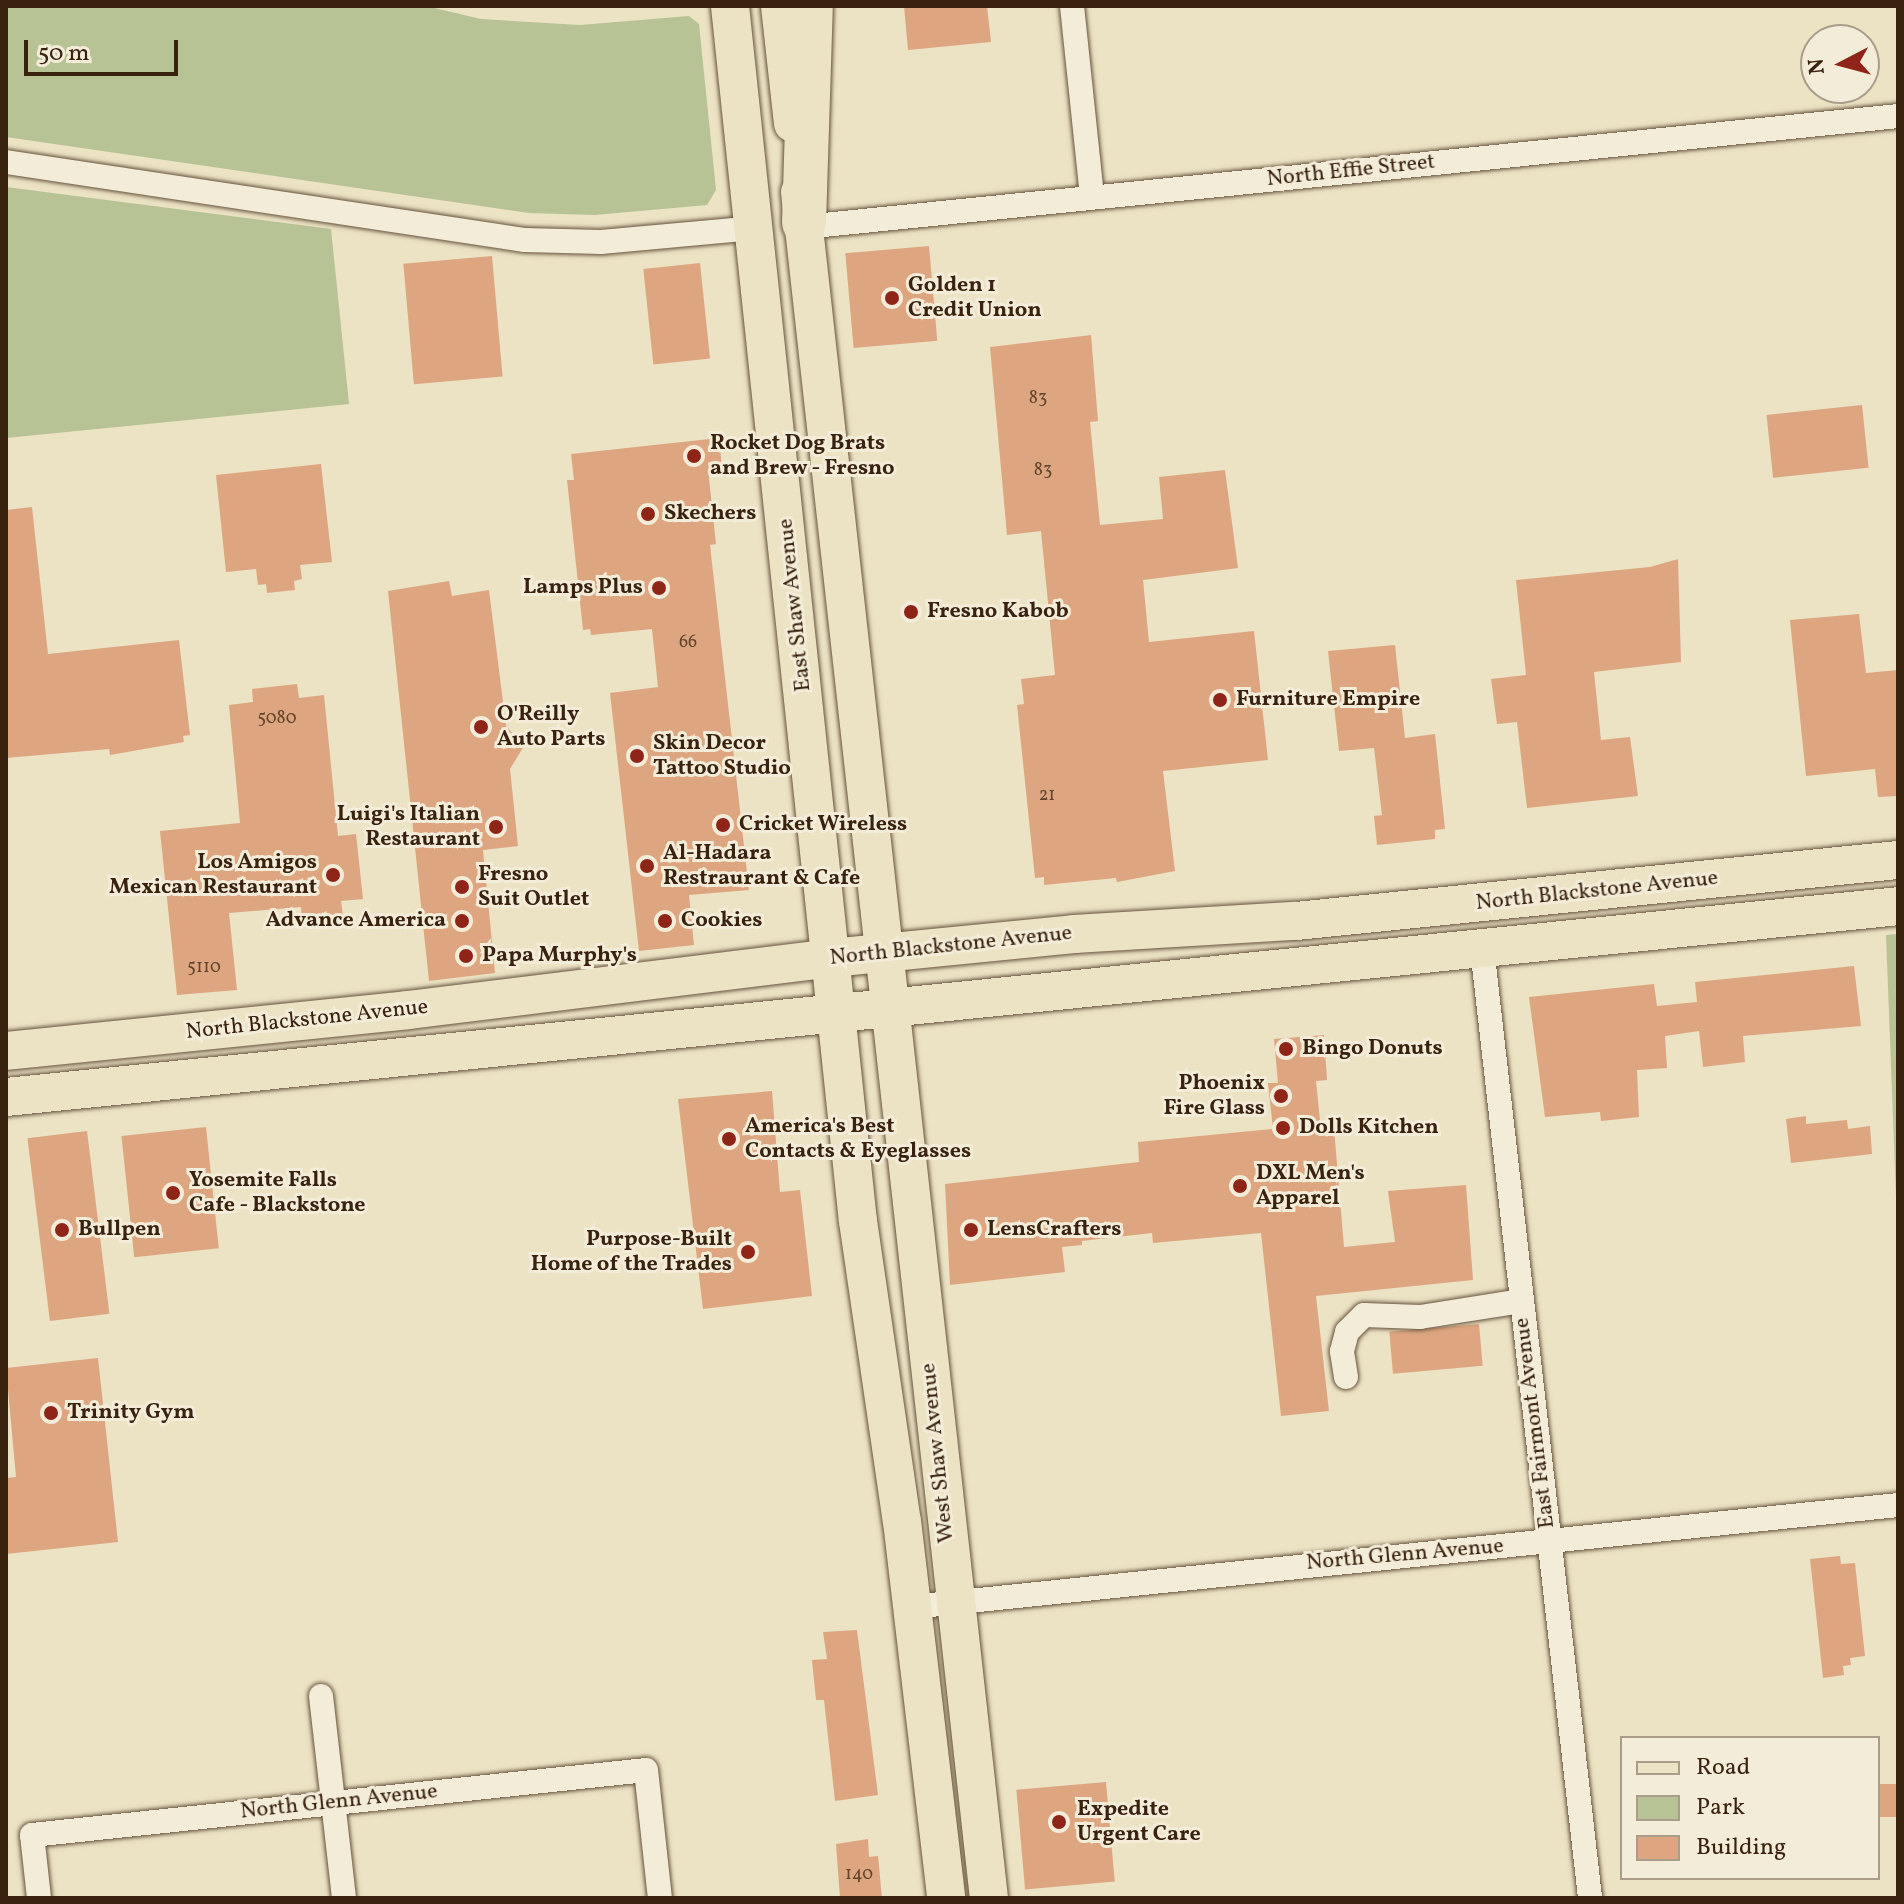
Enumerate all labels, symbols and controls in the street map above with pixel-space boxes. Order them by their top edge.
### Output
scale bar [28,24,182,74]
north arrow [1800,24,1880,104]
text: 50 m [38,37,90,71]
text: N [1801,57,1834,76]
street label: North Effie Street [1266,149,1436,193]
place label: Golden 1 Credit Union [908,272,1042,324]
marker: Golden 1 Credit Union [883,289,901,307]
house number: 83 [1029,388,1047,410]
place label: Rocket Dog Brats and Brew - Fresno [710,430,896,482]
marker: Rocket Dog Brats and Brew - Fresno [685,447,703,465]
house number: 83 [1034,460,1052,482]
place label: Skechers [664,501,756,527]
marker: Skechers [639,505,657,523]
street label: East Shaw Avenue [773,517,817,693]
place label: Lamps Plus [523,575,643,601]
marker: Lamps Plus [650,579,668,597]
place label: Fresno Kabob [927,599,1069,625]
marker: Fresno Kabob [902,603,920,621]
house number: 66 [679,632,697,654]
place label: Furniture Empire [1236,687,1420,713]
marker: Furniture Empire [1211,691,1229,709]
place label: O'Reilly Auto Parts [497,701,605,752]
house number: 5080 [257,708,297,730]
marker: O'Reilly Auto Parts [472,718,490,736]
place label: Skin Decor Tattoo Studio [653,730,791,782]
marker: Skin Decor Tattoo Studio [628,747,646,765]
house number: 21 [1039,785,1055,807]
place label: Luigi's Italian Restaurant [337,801,480,852]
place label: Cricket Wireless [739,812,908,838]
marker: Cricket Wireless [714,816,732,834]
marker: Luigi's Italian Restaurant [487,818,505,836]
place label: Al-Hadara Restraurant & Cafe [663,840,860,892]
place label: Los Amigos Mexican Restaurant [109,849,317,900]
marker: Al-Hadara Restraurant & Cafe [638,857,656,875]
place label: Fresno Suit Outlet [478,861,589,912]
street label: North Blackstone Avenue [1475,865,1719,917]
marker: Los Amigos Mexican Restaurant [324,866,342,884]
marker: Fresno Suit Outlet [453,878,471,896]
place label: Advance America [266,908,446,934]
place label: Cookies [681,908,762,934]
marker: Advance America [453,912,471,930]
marker: Cookies [656,912,674,930]
street label: North Blackstone Avenue [829,920,1073,972]
place label: Papa Murphy's [482,943,637,969]
marker: Papa Murphy's [457,947,475,965]
house number: 5110 [187,957,221,979]
street label: North Blackstone Avenue [185,994,429,1046]
place label: Bingo Donuts [1302,1036,1443,1062]
marker: Bingo Donuts [1277,1040,1295,1058]
place label: Phoenix Fire Glass [1163,1070,1265,1122]
marker: Phoenix Fire Glass [1272,1087,1290,1105]
place label: America's Best Contacts & Eyeglasses [745,1113,971,1164]
place label: Dolls Kitchen [1299,1115,1439,1141]
marker: Dolls Kitchen [1274,1119,1292,1137]
marker: America's Best Contacts & Eyeglasses [720,1130,738,1148]
place label: DXL Men's Apparel [1256,1160,1365,1212]
place label: Yosemite Falls Cafe - Blackstone [189,1167,367,1218]
marker: DXL Men's Apparel [1231,1177,1249,1195]
marker: Yosemite Falls Cafe - Blackstone [164,1184,182,1202]
place label: Bullpen [78,1217,161,1243]
place label: LensCrafters [987,1217,1121,1243]
marker: Bullpen [53,1221,71,1239]
marker: LensCrafters [962,1221,980,1239]
place label: Purpose-Built Home of the Trades [532,1226,732,1278]
marker: Purpose-Built Home of the Trades [739,1243,757,1261]
street label: East Fairmont Avenue [1509,1316,1561,1530]
street label: West Shaw Avenue [915,1362,961,1544]
place label: Trinity Gym [67,1400,195,1426]
marker: Trinity Gym [42,1404,60,1422]
street label: North Glenn Avenue [1305,1533,1505,1577]
legend [1620,1736,1880,1880]
text: Road [1696,1751,1750,1785]
street label: North Glenn Avenue [239,1779,439,1825]
text: Park [1696,1791,1745,1825]
place label: Expedite Urgent Care [1077,1796,1201,1848]
marker: Expedite Urgent Care [1048,1811,1070,1833]
text: Building [1696,1831,1786,1865]
house number: 140 [845,1864,873,1886]

